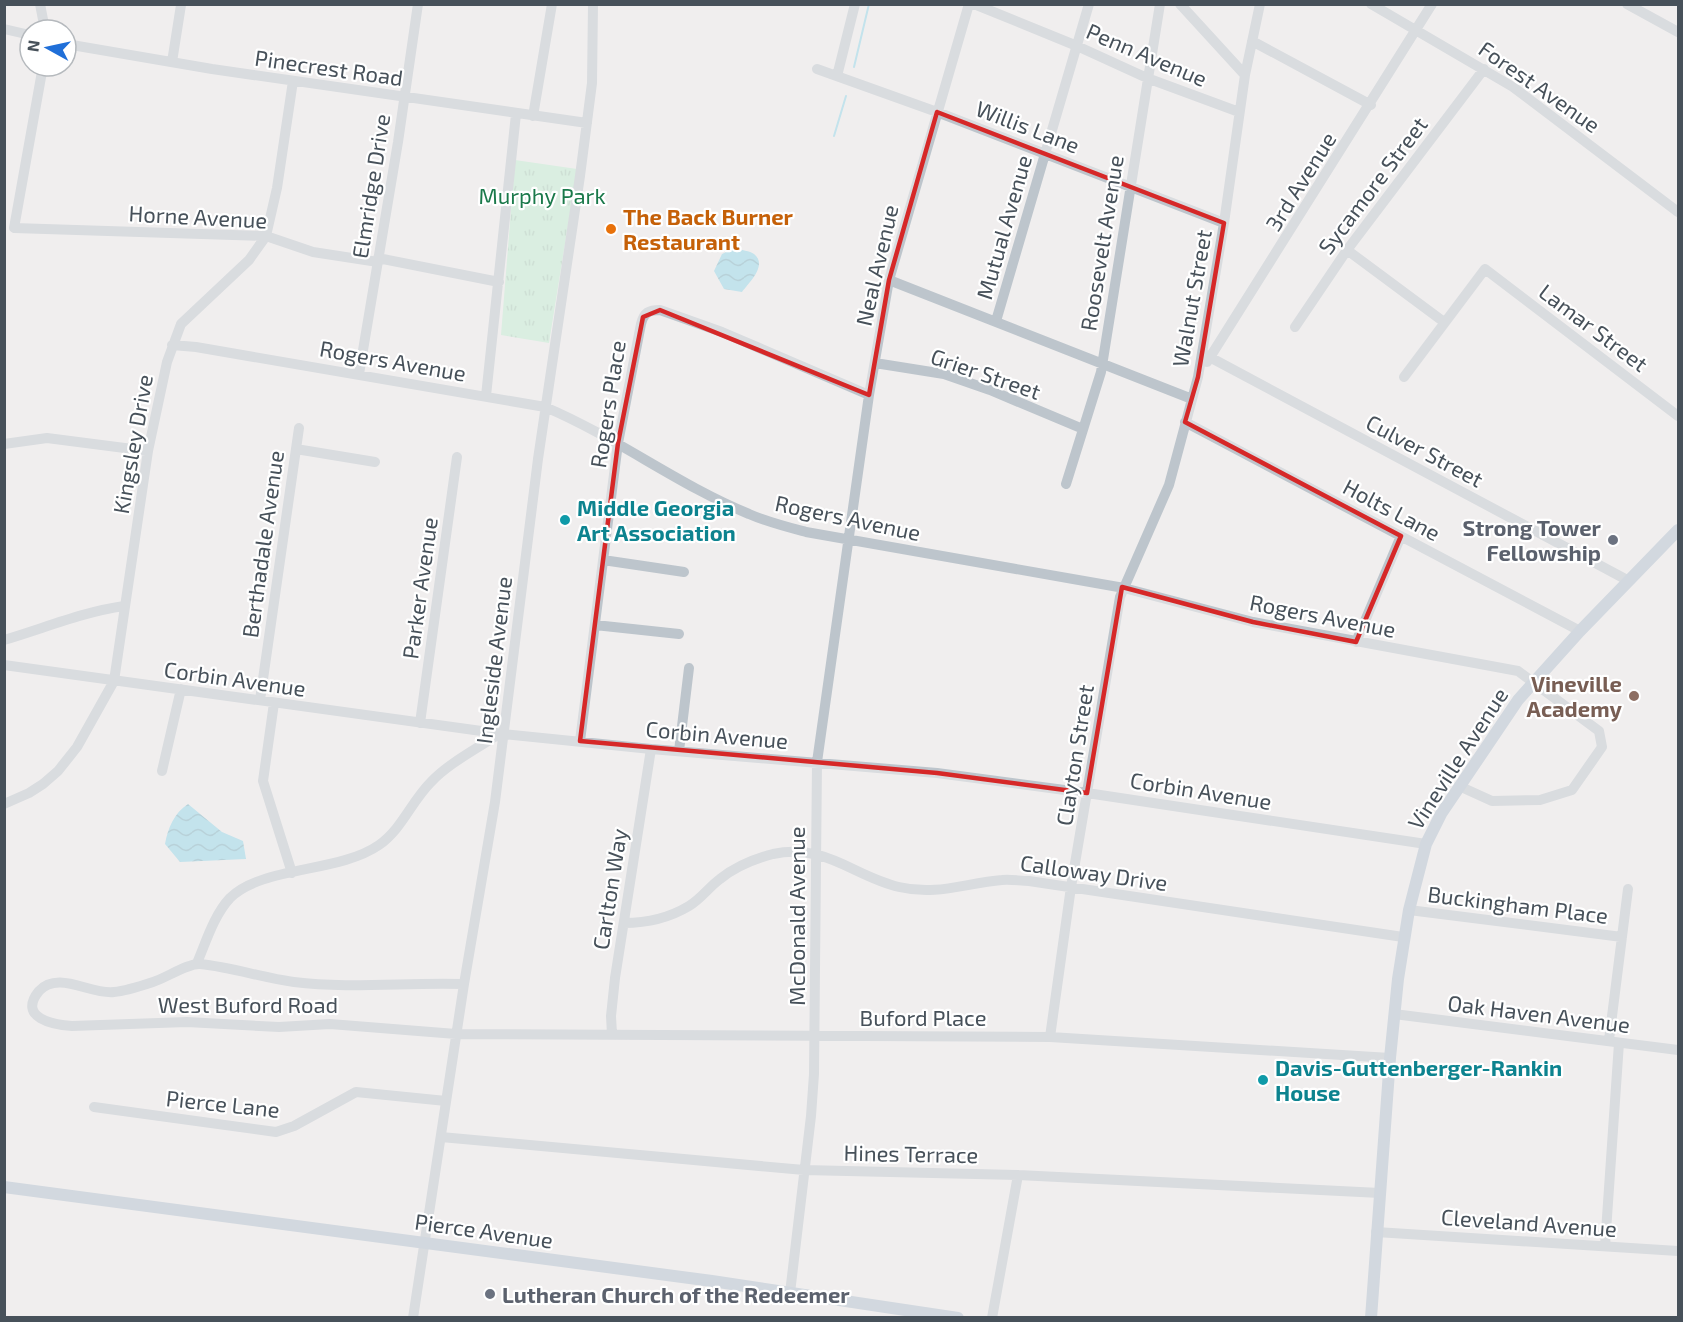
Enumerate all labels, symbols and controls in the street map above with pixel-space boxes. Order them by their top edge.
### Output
street label: Penn Avenue [1083,17,1211,91]
north arrow [18,18,78,78]
street label: Forest Avenue [1474,35,1606,137]
text: N [22,39,43,53]
street label: Pinecrest Road [253,44,405,90]
street label: Willis Lane [973,94,1083,158]
street label: Sycamore Street [1312,111,1432,259]
street label: Elmridge Drive [346,112,394,260]
street label: 3rd Avenue [1259,127,1341,235]
street label: Mutual Avenue [970,152,1036,302]
street label: Roosevelt Avenue [1074,153,1128,333]
park label: Murphy Park [478,182,606,208]
street label: Horne Avenue [128,199,268,233]
street label: Neal Avenue [849,202,903,328]
place label: The Back Burner Restaurant [623,203,794,254]
marker: The Back Burner Restaurant [604,222,618,236]
street label: Walnut Street [1166,227,1216,369]
street label: Lamar Street [1535,278,1653,376]
street label: Rogers Avenue [318,334,468,386]
street label: Rogers Place [584,338,630,470]
street label: Grier Street [928,342,1044,404]
street label: Kingsley Drive [107,372,157,516]
street label: Culver Street [1362,408,1488,492]
street label: Berthadale Avenue [236,449,288,639]
street label: Holts Lane [1339,473,1445,545]
street label: Rogers Avenue [773,489,923,545]
place label: Middle Georgia Art Association [577,494,736,545]
marker: Middle Georgia Art Association [558,513,572,527]
place label: Strong Tower Fellowship [1462,514,1602,565]
street label: Parker Avenue [396,515,442,661]
marker: Strong Tower Fellowship [1606,533,1620,547]
street label: Ingleside Avenue [470,575,516,745]
street label: Rogers Avenue [1248,588,1398,642]
street label: Corbin Avenue [163,655,307,701]
place label: Vineville Academy [1527,670,1623,722]
street label: Vineville Avenue [1402,682,1512,834]
street label: Clayton Street [1050,683,1098,827]
marker: Vineville Academy [1627,689,1641,703]
street label: Corbin Avenue [645,715,789,753]
street label: Corbin Avenue [1128,766,1274,814]
street label: Carlton Way [587,826,631,951]
street label: McDonald Avenue [783,826,809,1006]
street label: Calloway Drive [1019,849,1169,895]
street label: Buckingham Place [1426,880,1610,928]
street label: Oak Haven Avenue [1446,989,1632,1037]
street label: West Buford Road [158,991,338,1017]
street label: Buford Place [860,1004,986,1030]
place label: Davis-Guttenberger-Rankin House [1275,1054,1562,1105]
marker: Davis-Guttenberger-Rankin House [1256,1073,1270,1087]
street label: Pierce Lane [165,1084,281,1122]
street label: Hines Terrace [843,1139,979,1167]
street label: Cleveland Avenue [1440,1203,1618,1241]
street label: Pierce Avenue [413,1207,555,1253]
place label: Lutheran Church of the Redeemer [502,1281,850,1307]
marker: Lutheran Church of the Redeemer [483,1287,497,1301]

